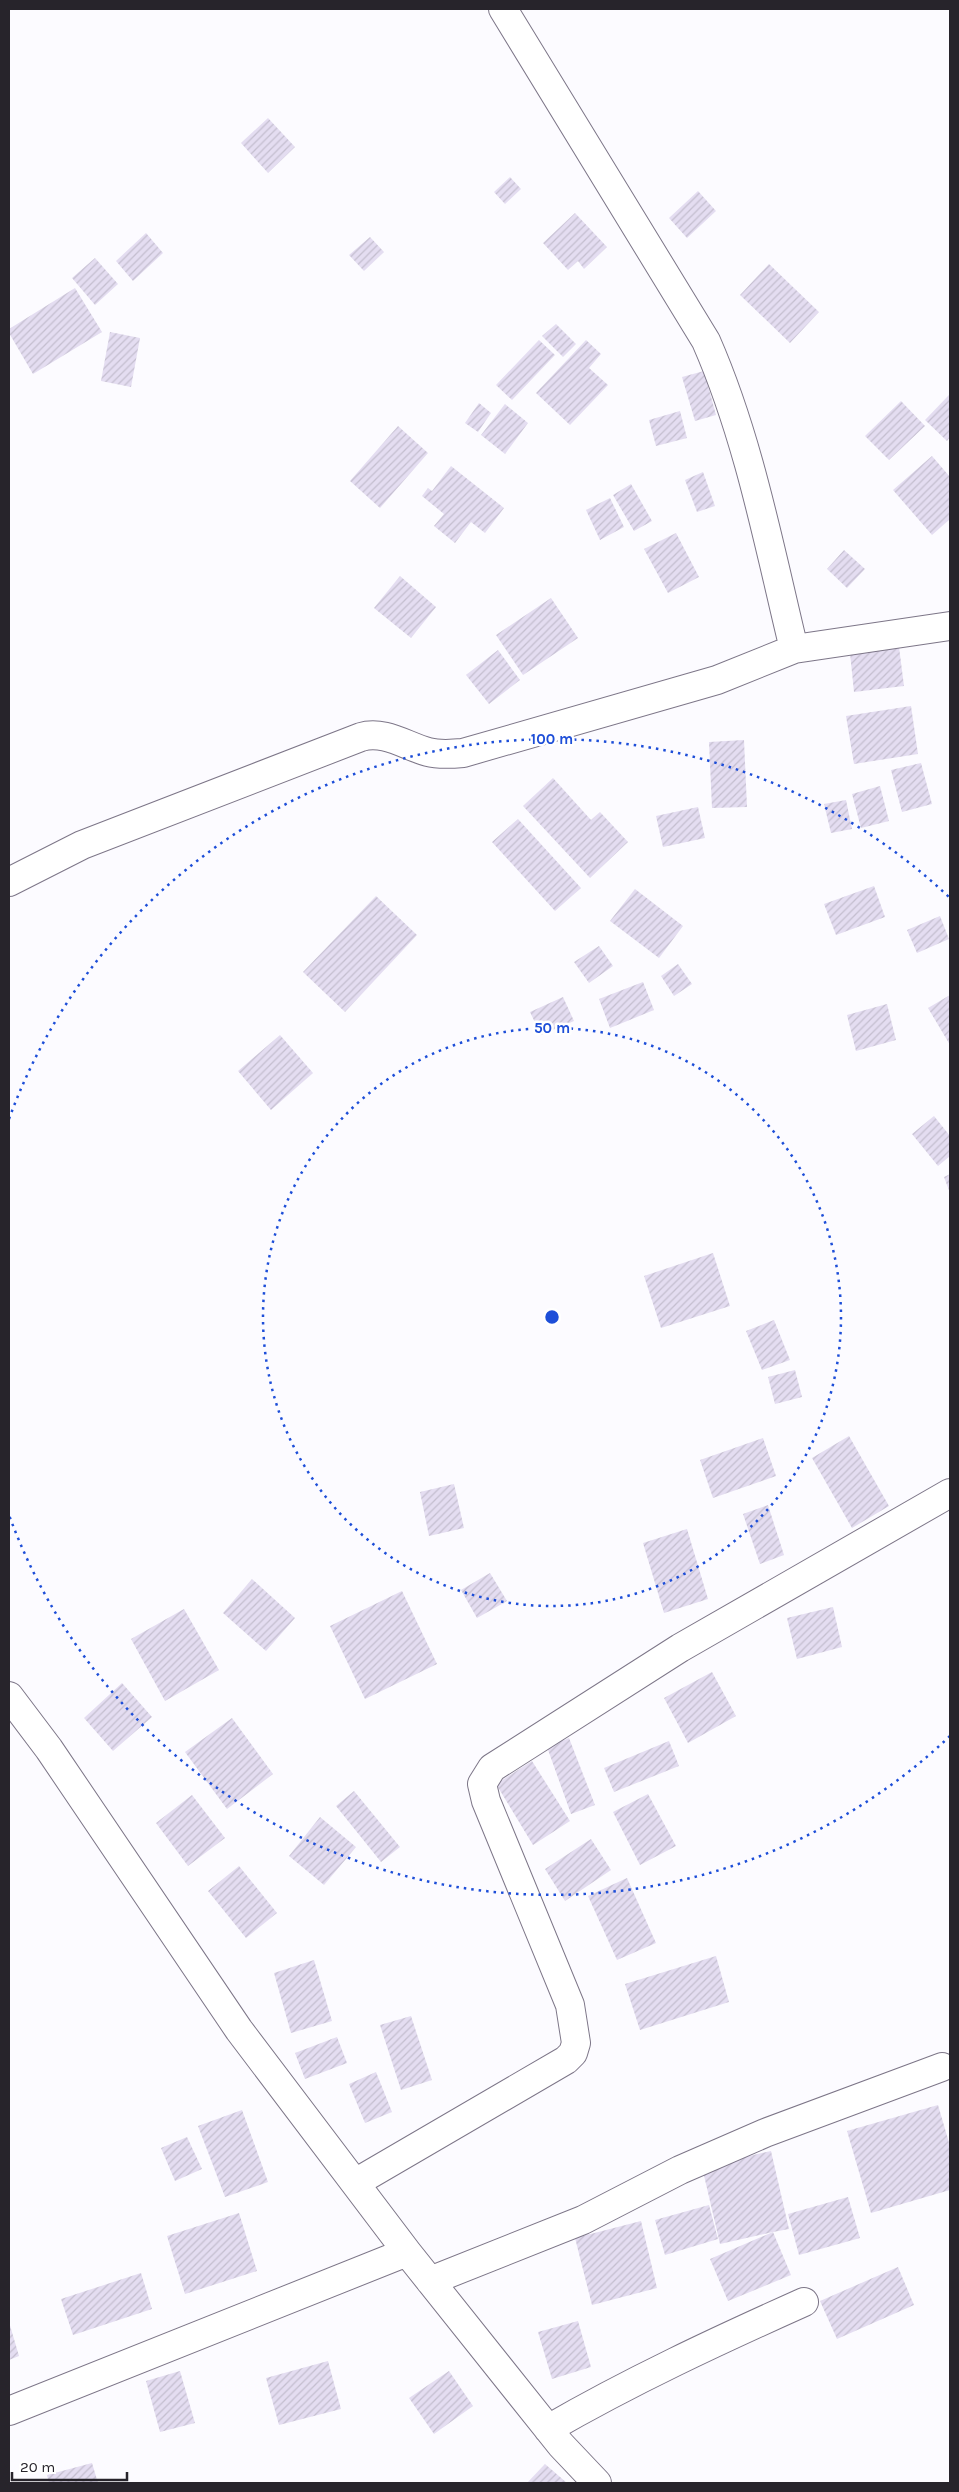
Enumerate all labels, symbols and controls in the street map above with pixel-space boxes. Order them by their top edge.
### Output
text: 100 m [531,730,573,748]
text: 50 m [534,1019,570,1037]
centre of rings [543,1308,561,1326]
scale bar [12,2450,128,2482]
text: 20 m [20,2458,55,2476]

